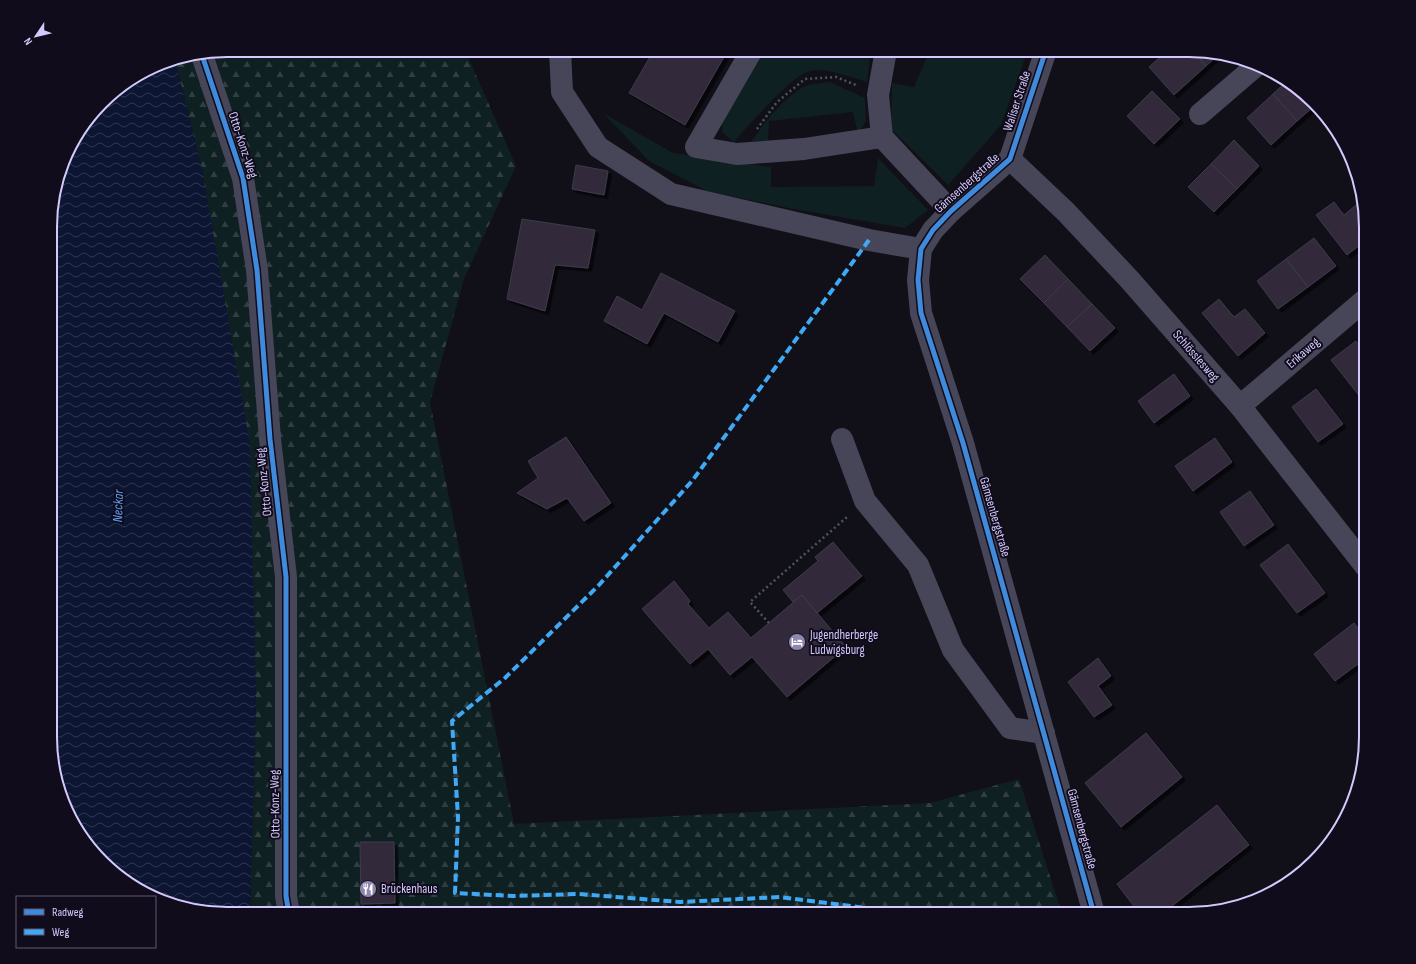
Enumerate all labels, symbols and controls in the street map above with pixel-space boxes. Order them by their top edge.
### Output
north arrow [16,16,56,56]
text: N [21,35,35,48]
street label: Waliser Straße [1000,69,1034,133]
street label: Otto-Konz-Weg [225,110,261,180]
street label: Gämsenbergstraße [931,150,1003,216]
street label: Schlösslesweg [1169,327,1223,385]
street label: Erikaweg [1283,334,1323,372]
street label: Otto-Konz-Weg [252,447,276,517]
street label: Gämsenbergstraße [976,475,1014,559]
water label: Neckar [109,488,127,523]
place label: Jugendherberge Ludwigsburg [809,627,878,658]
hotel icon: Jugendherberge Ludwigsburg [787,632,807,652]
street label: Otto-Konz-Weg [266,769,284,839]
street label: Gämsenbergstraße [1064,787,1100,871]
restaurant icon: Brückenhaus [358,879,378,899]
place label: Brückenhaus [381,881,438,897]
legend [16,896,156,948]
text: Radweg [52,905,84,920]
text: Weg [52,925,69,940]

